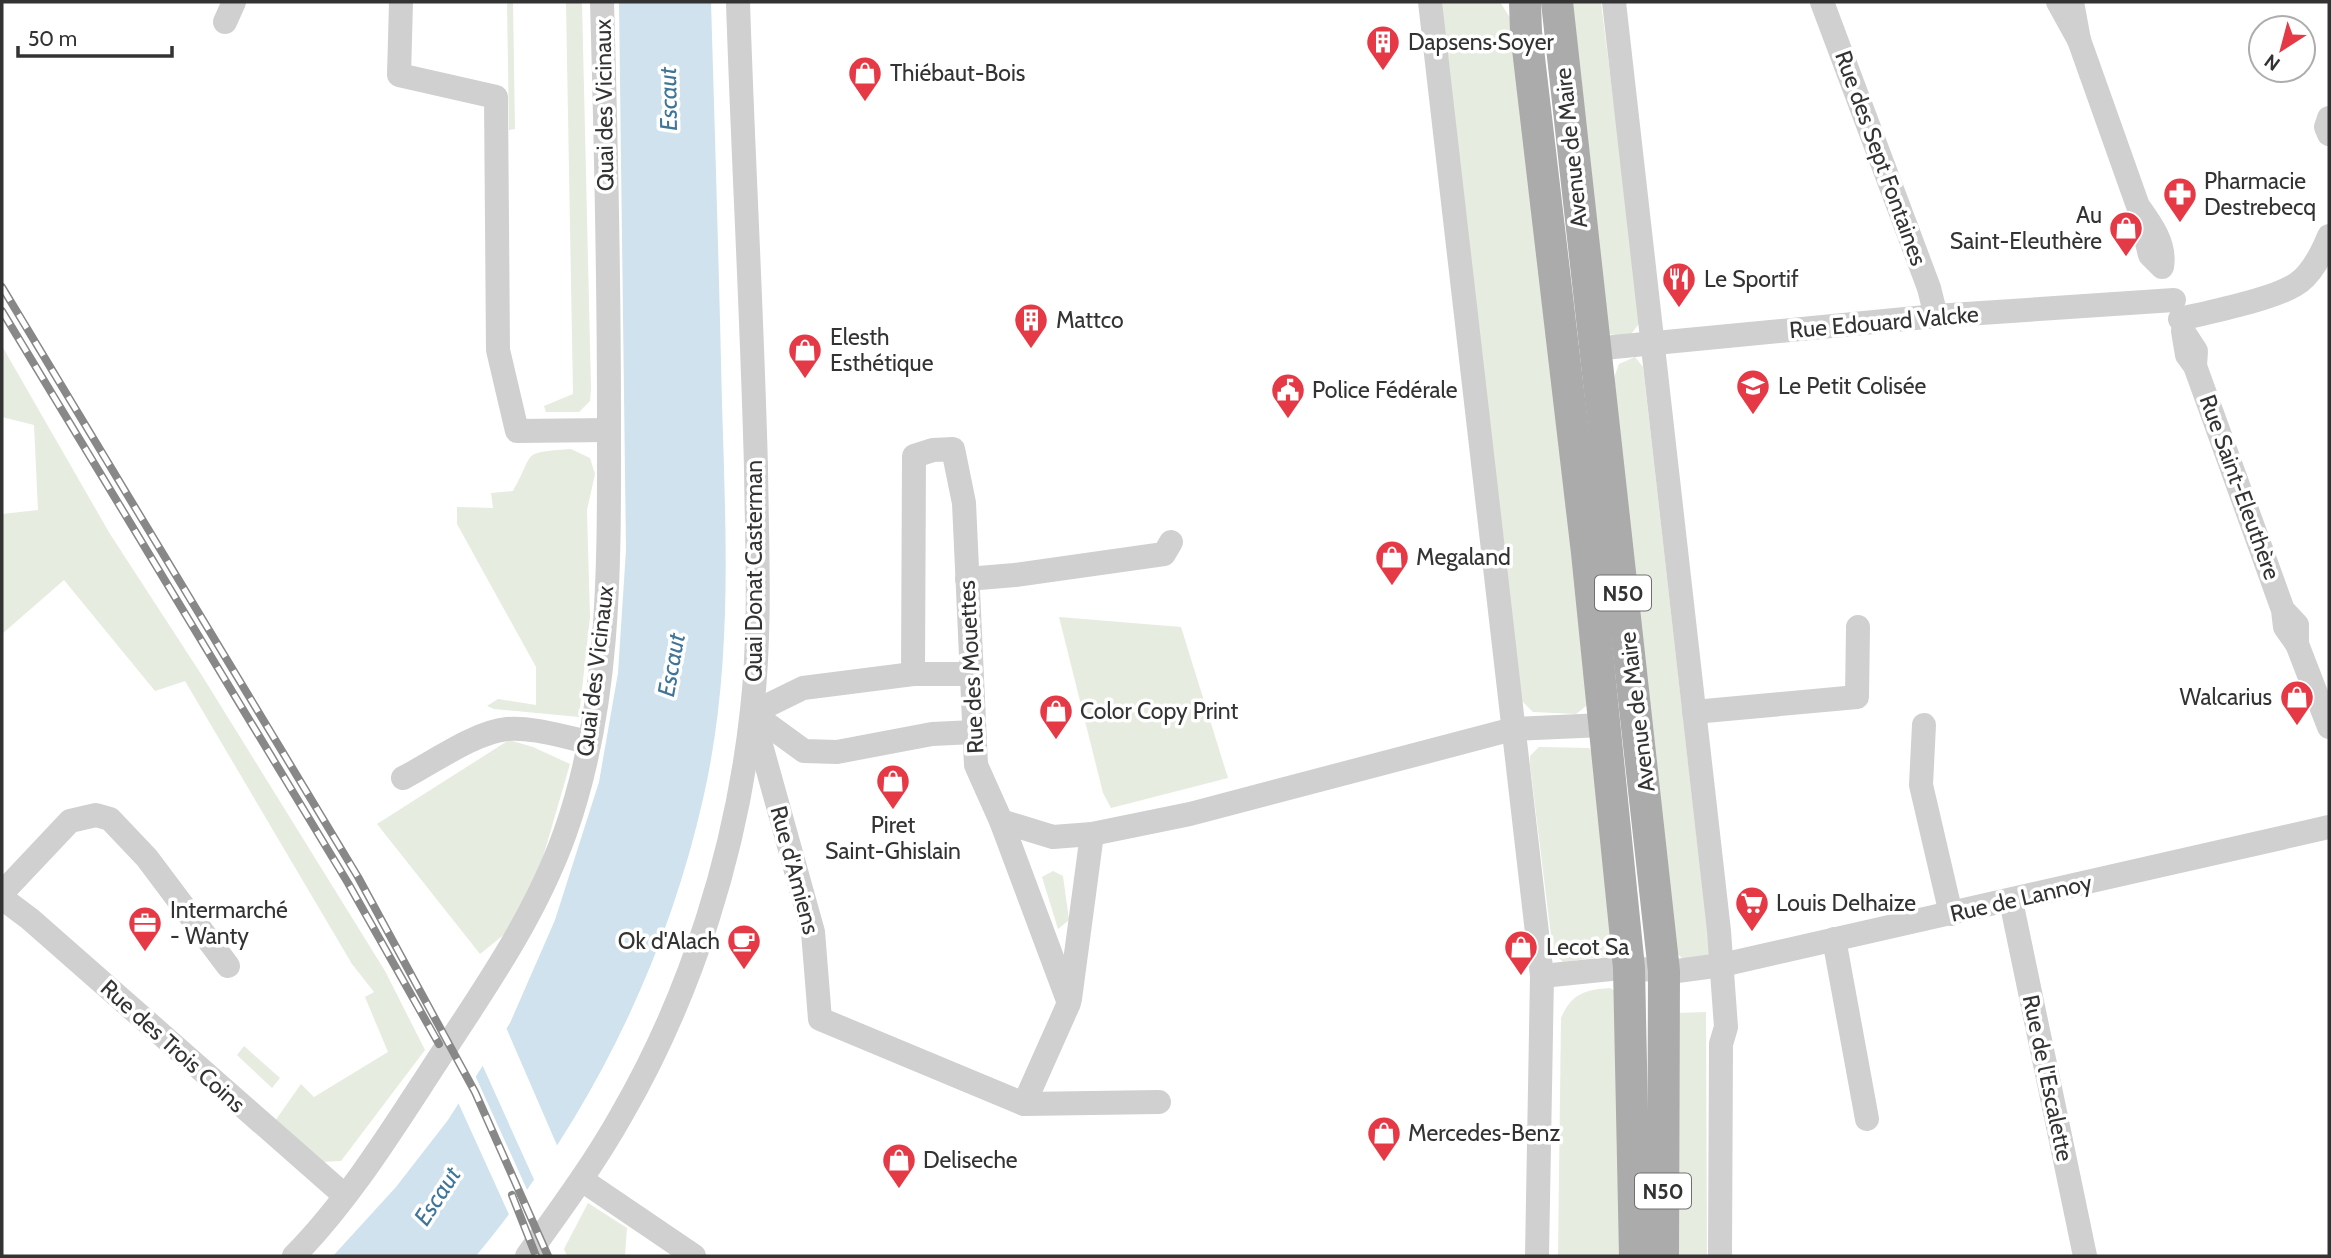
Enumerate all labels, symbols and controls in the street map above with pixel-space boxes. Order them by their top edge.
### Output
scale bar [18,14,172,58]
north arrow [2247,14,2317,84]
street label: Quai des Vicinaux [588,19,619,191]
building icon: Dapsens·Soyer [1364,23,1402,72]
text: 50 m [28,26,77,51]
place label: Dapsens·Soyer [1408,28,1555,56]
street label: Rue des Sept Fontaines [1829,47,1933,269]
text: N [2260,49,2284,76]
shop icon: Thiébaut-Bois [846,54,884,103]
place label: Thiébaut-Bois [890,59,1025,87]
water label: Escaut [653,66,683,131]
street label: Avenue de Maire [1549,66,1593,230]
place label: Pharmacie Destrebecq [2204,167,2316,221]
pharmacy icon: Pharmacie Destrebecq [2161,175,2199,224]
place label: Au Saint-Eleuthère [1950,201,2102,255]
shop icon: Au Saint-Eleuthère [2107,209,2145,258]
restaurant icon: Le Sportif [1660,260,1698,309]
place label: Le Sportif [1704,265,1799,293]
street label: Rue Edouard Valcke [1788,300,1980,344]
building icon: Mattco [1012,301,1050,350]
place label: Mattco [1056,306,1124,334]
place label: Elesth Esthétique [830,323,934,377]
shop icon: Elesth Esthétique [786,331,824,380]
school or university icon: Le Petit Colisée [1734,367,1772,416]
public building icon: Police Fédérale [1269,371,1307,420]
place label: Le Petit Colisée [1778,372,1927,400]
place label: Police Fédérale [1312,376,1458,404]
street label: Rue Saint-Eleuthère [2194,391,2287,583]
street label: Quai Donat Casterman [740,460,768,682]
shop icon: Megaland [1373,538,1411,587]
place label: Megaland [1416,543,1511,571]
road number: N50 [1595,576,1651,610]
street label: Rue des Mouettes [952,580,990,754]
street label: Quai des Vicinaux [571,584,619,758]
water label: Escaut [651,630,691,699]
street label: Avenue de Maire [1613,630,1661,794]
shop icon: Walcarius [2278,678,2316,727]
place label: Walcarius [2180,683,2272,711]
shop icon: Color Copy Print [1037,692,1075,741]
place label: Color Copy Print [1080,697,1239,725]
shop icon: Piret Saint-Ghislain [874,762,912,811]
street label: Rue d'Amiens [764,803,826,937]
place label: Piret Saint-Ghislain [825,811,961,865]
street label: Rue de Lannoy [1947,868,2095,928]
supermarket icon: Louis Delhaize [1733,884,1771,933]
place label: Louis Delhaize [1776,889,1916,917]
place label: Intermarché - Wanty [170,896,288,950]
office icon: Intermarché - Wanty [126,904,164,953]
cafe icon: Ok d'Alach [725,922,763,971]
place label: Ok d'Alach [618,927,720,955]
shop icon: Lecot Sa [1502,928,1540,977]
place label: Lecot Sa [1546,933,1629,961]
street label: Rue des Trois Coins [95,974,251,1118]
street label: Rue de l'Escalette [2017,992,2079,1164]
shop icon: Mercedes-Benz [1365,1114,1403,1163]
place label: Mercedes-Benz [1408,1119,1560,1147]
shop icon: Deliseche [880,1141,918,1190]
place label: Deliseche [923,1146,1018,1174]
water label: Escaut [408,1161,467,1231]
road number: N50 [1635,1174,1691,1208]

